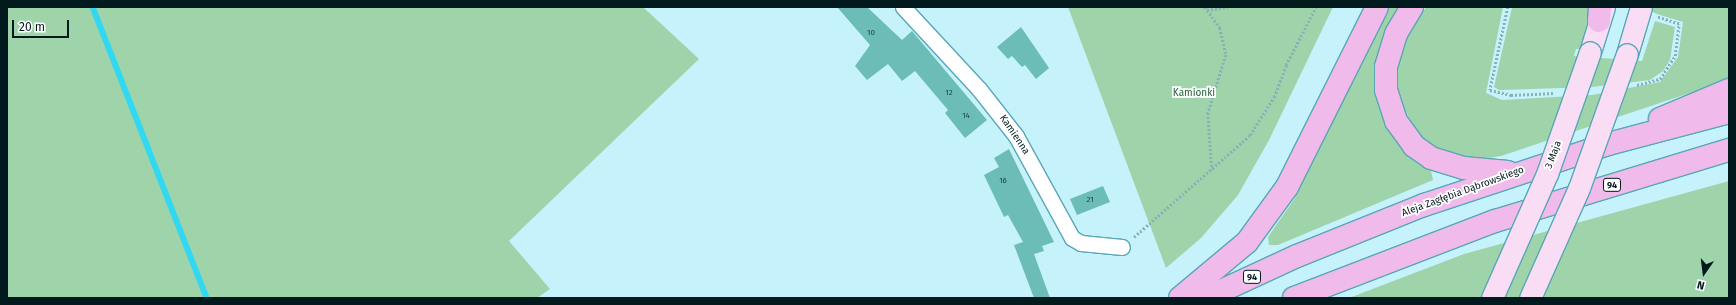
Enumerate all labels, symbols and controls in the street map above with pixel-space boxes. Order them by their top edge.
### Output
scale bar [14,12,71,38]
text: 20 m [19,20,45,34]
house number: 10 [867,28,875,38]
house number: 12 [945,88,953,98]
park label: Kamionki [1173,88,1215,100]
house number: 14 [962,111,970,121]
street label: Kamienna [996,113,1032,157]
street label: 3 Maja [1543,139,1565,171]
street label: Aleja Zagłębia Dąbrowskiego [1400,164,1526,220]
house number: 16 [999,176,1007,186]
road number: 94 [1602,178,1622,192]
house number: 21 [1086,195,1094,205]
north arrow [1684,253,1724,293]
road number: 94 [1242,270,1262,284]
text: N [1696,278,1706,292]

